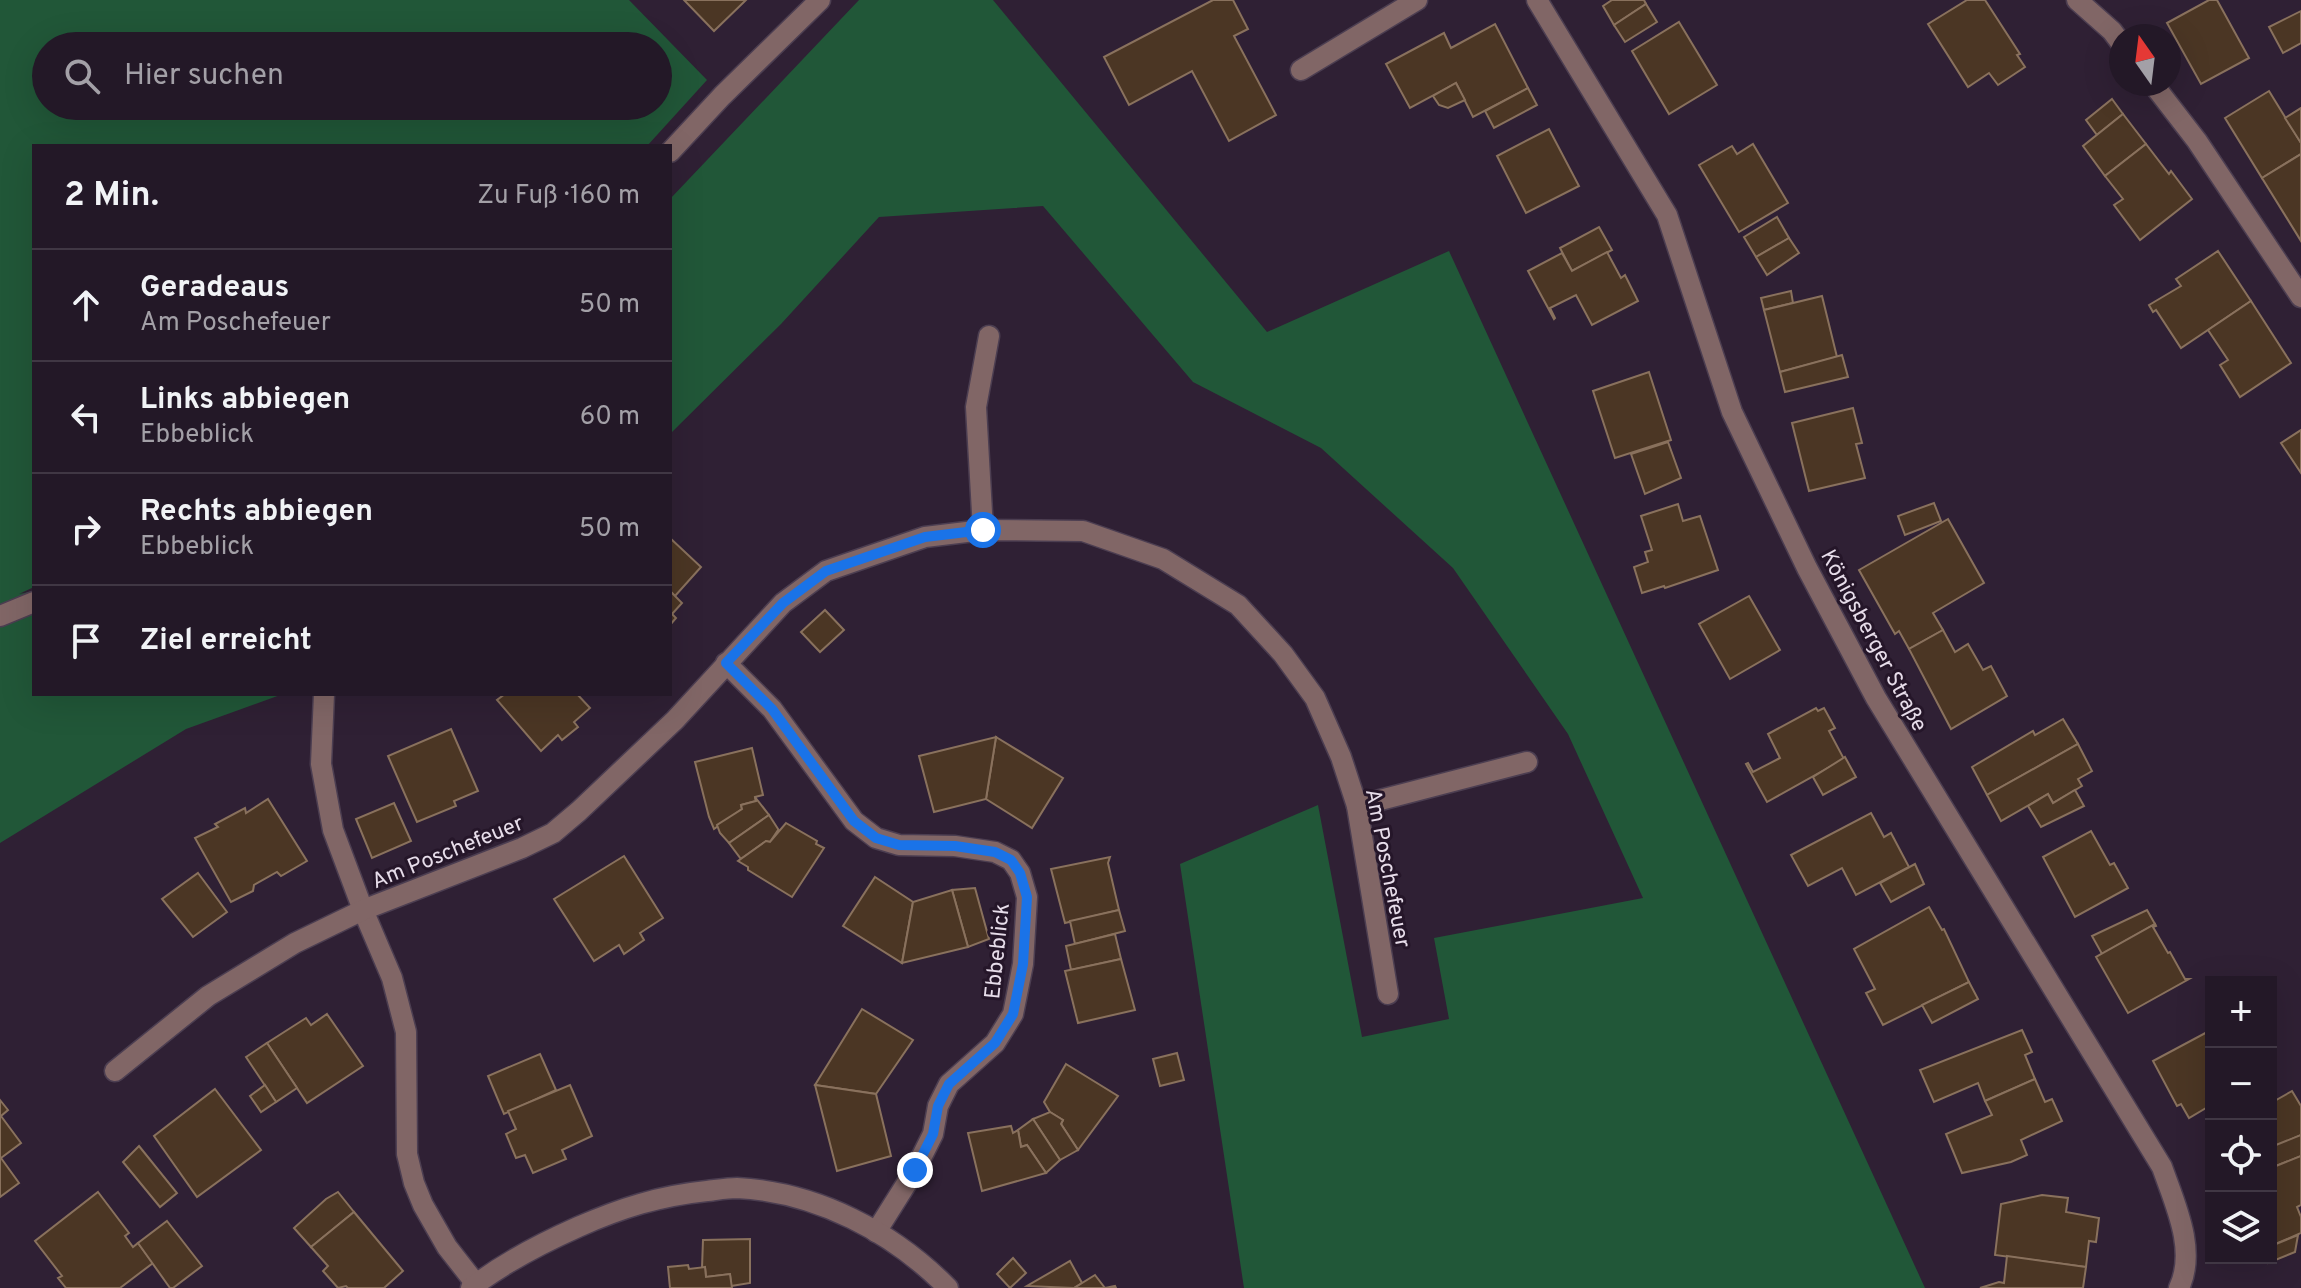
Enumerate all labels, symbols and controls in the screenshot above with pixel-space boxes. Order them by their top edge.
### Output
north arrow [2109,24,2181,96]
search box [32,32,672,120]
icon: search [60,54,104,98]
text: Hier suchen [124,58,284,95]
text: 2 Min. [64,175,159,218]
text: Zu Fuß · 160 m [477,180,640,213]
text: Geradeaus [140,270,289,307]
icon: ahead [64,283,108,327]
text: 50 m [579,289,640,322]
text: Am Poschefeuer [140,307,331,340]
text: Links abbiegen [140,382,350,419]
icon: left [64,395,108,439]
text: 60 m [580,401,640,434]
text: Ebbeblick [140,419,254,452]
text: Rechts abbiegen [140,494,373,531]
icon: right [64,507,108,551]
route start [965,512,1001,548]
text: 50 m [579,513,640,546]
text: Ebbeblick [140,531,254,564]
street label: Königsberger Straße [1813,546,1932,737]
icon: arrive [64,619,108,663]
text: Ziel erreicht [140,623,312,660]
street label: Am Poschefeuer [1358,787,1415,951]
street label: Am Poschefeuer [368,810,528,896]
street label: Ebbeblick [980,902,1017,1001]
map controls [2205,976,2277,1264]
button: + [2205,976,2277,1048]
button: − [2205,1048,2277,1120]
button: locate [2205,1120,2277,1192]
route end [897,1152,933,1188]
button: layers [2205,1192,2277,1264]

